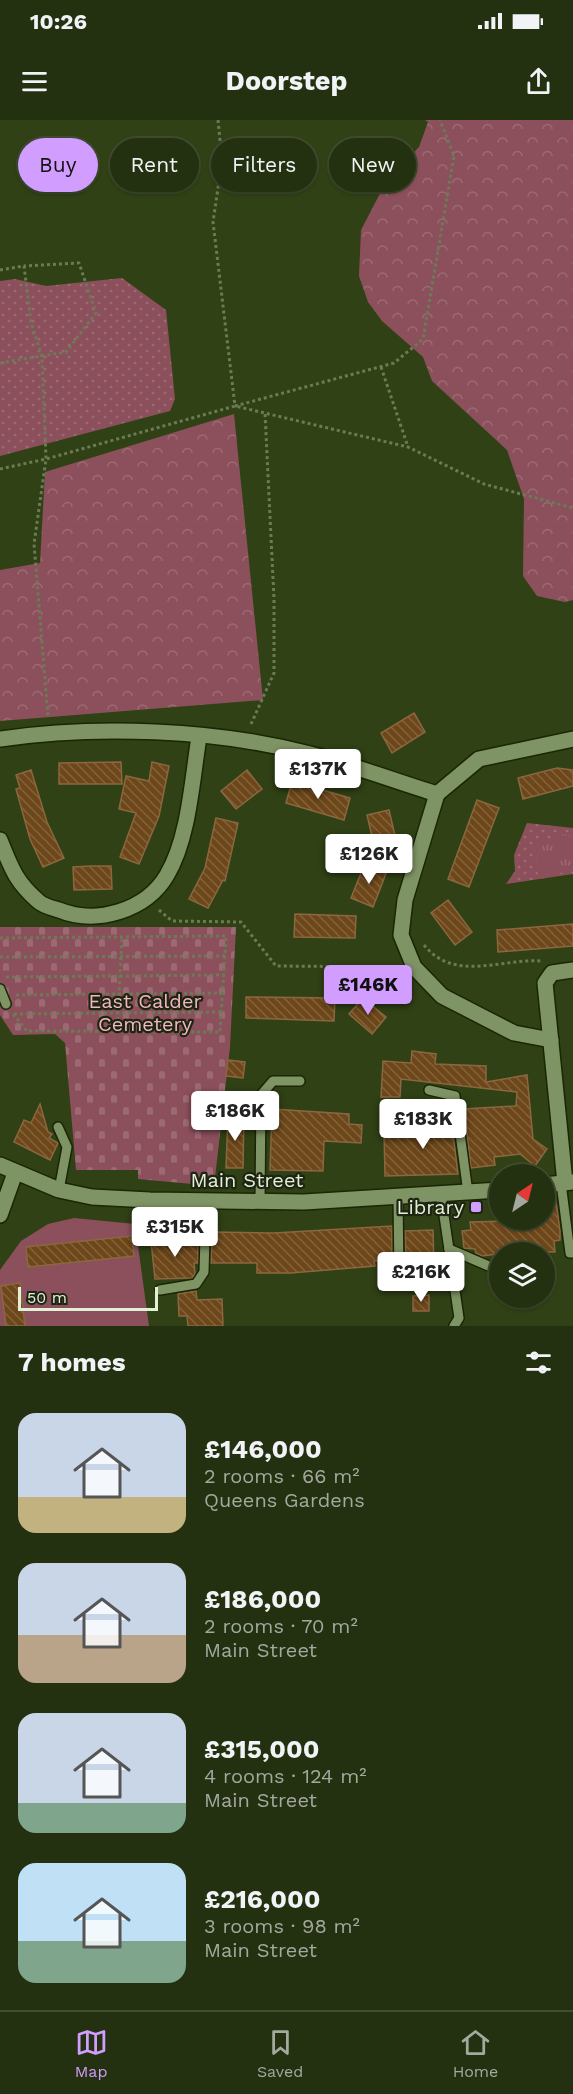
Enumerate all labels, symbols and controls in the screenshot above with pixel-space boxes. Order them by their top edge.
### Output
text: 10:26 [30,9,87,34]
icon: menu [18,65,51,98]
text: Doorstep [226,65,347,97]
icon: share [522,65,555,98]
chip: Buy [18,138,98,192]
chip: Rent [110,138,199,192]
chip: Filters [211,138,317,192]
chip: New [329,138,416,192]
pin: £137K [276,749,360,800]
text: £137K [289,756,347,780]
pin: £126K [327,834,411,885]
text: £126K [339,841,399,865]
pin: £146K [326,965,410,1016]
text: £146K [338,972,398,996]
park label: East Calder Cemetery [88,989,202,1036]
pin: £186K [193,1091,277,1142]
text: £186K [205,1098,265,1122]
pin: £183K [381,1099,465,1150]
text: £183K [393,1106,453,1130]
north arrow [489,1164,555,1230]
map controls [489,1164,555,1308]
street label: Main Street [191,1168,304,1192]
place label: Library [397,1195,465,1219]
marker: Library [469,1200,483,1214]
pin: £315K [133,1207,217,1258]
text: £315K [146,1214,204,1238]
button: layers [489,1242,555,1308]
pin: £216K [379,1252,463,1303]
text: £216K [391,1259,451,1283]
scale bar [18,1284,158,1312]
text: 50 m [27,1288,67,1307]
icon: filters [522,1346,555,1379]
text: 7 homes [18,1347,126,1377]
text: £146,000 [204,1434,322,1464]
icon: home [66,1437,138,1509]
text: 2 rooms · 66 m² [204,1464,360,1488]
text: Queens Gardens [204,1488,365,1512]
text: £186,000 [204,1584,321,1614]
icon: home [66,1587,138,1659]
text: 2 rooms · 70 m² [204,1614,358,1638]
text: Main Street [204,1638,317,1662]
text: £315,000 [204,1734,319,1764]
icon: home [66,1737,138,1809]
text: 4 rooms · 124 m² [204,1764,367,1788]
text: Main Street [204,1788,317,1812]
text: £216,000 [204,1884,320,1914]
icon: home [66,1887,138,1959]
text: 3 rooms · 98 m² [204,1914,360,1938]
text: Main Street [204,1938,317,1962]
tab: Map [75,2026,108,2081]
tab: Saved [257,2026,303,2081]
tab: Home [453,2026,498,2081]

